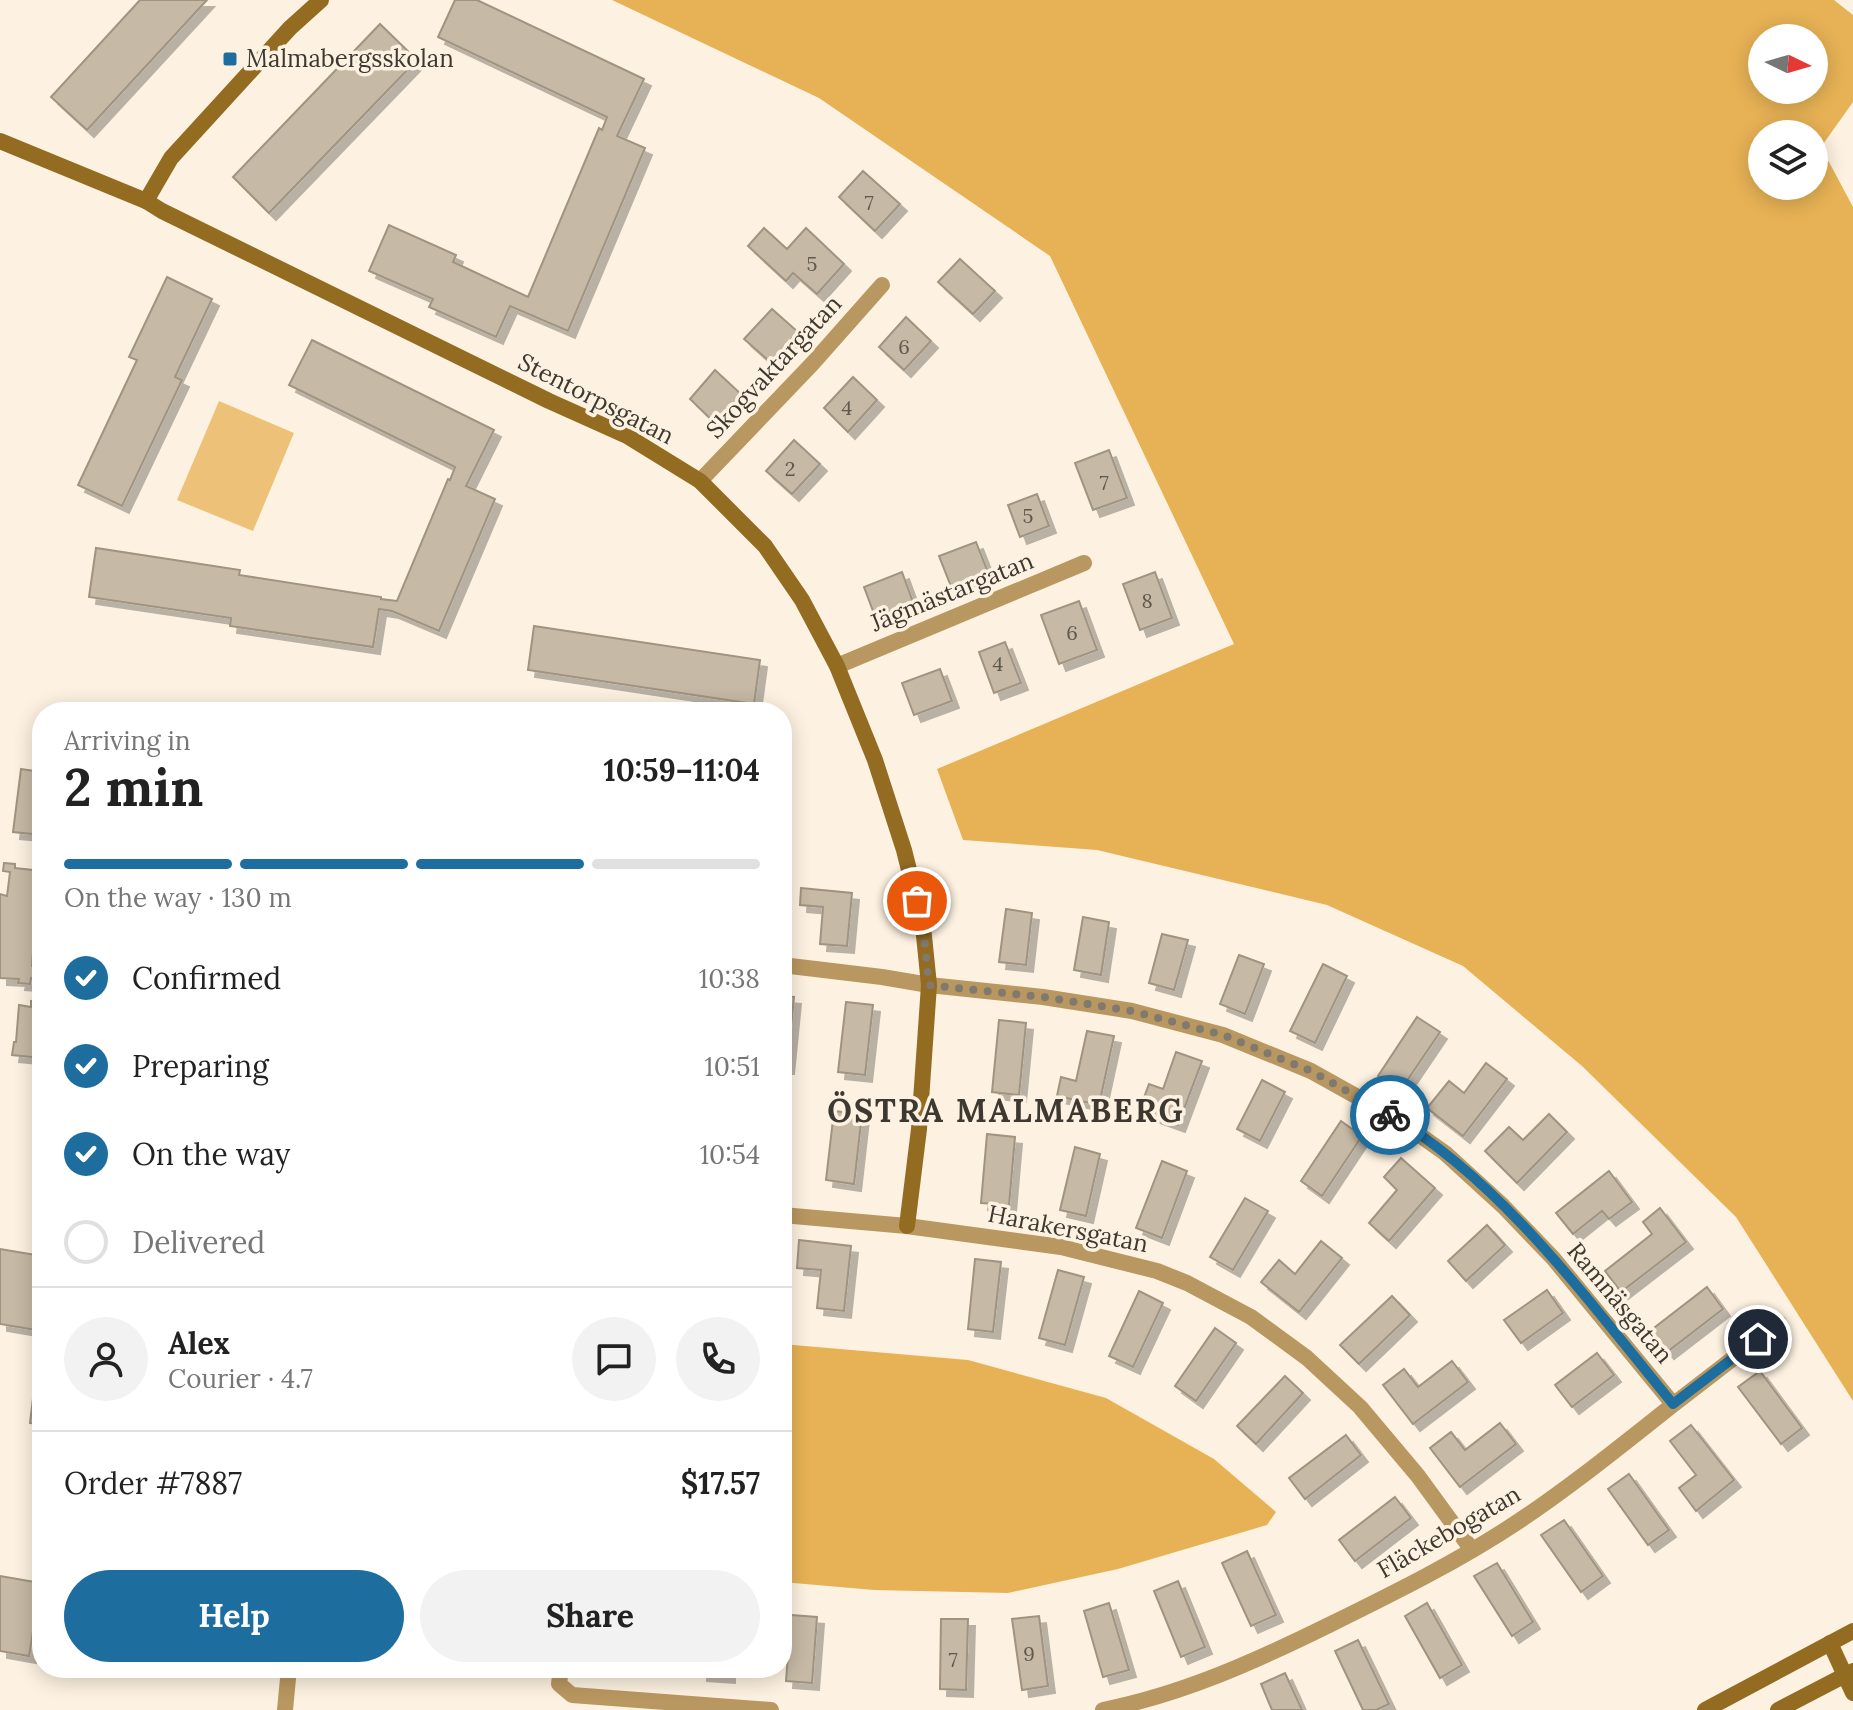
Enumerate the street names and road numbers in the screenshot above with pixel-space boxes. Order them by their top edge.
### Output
street label: Skogvaktargatan [699,289,848,445]
street label: Stentorpsgatan [513,346,679,451]
street label: Jägmästargatan [865,545,1038,639]
street label: Harakersgatan [985,1198,1151,1259]
street label: Ramnäsgatan [1561,1236,1680,1370]
street label: Fläckebogatan [1372,1478,1526,1585]

